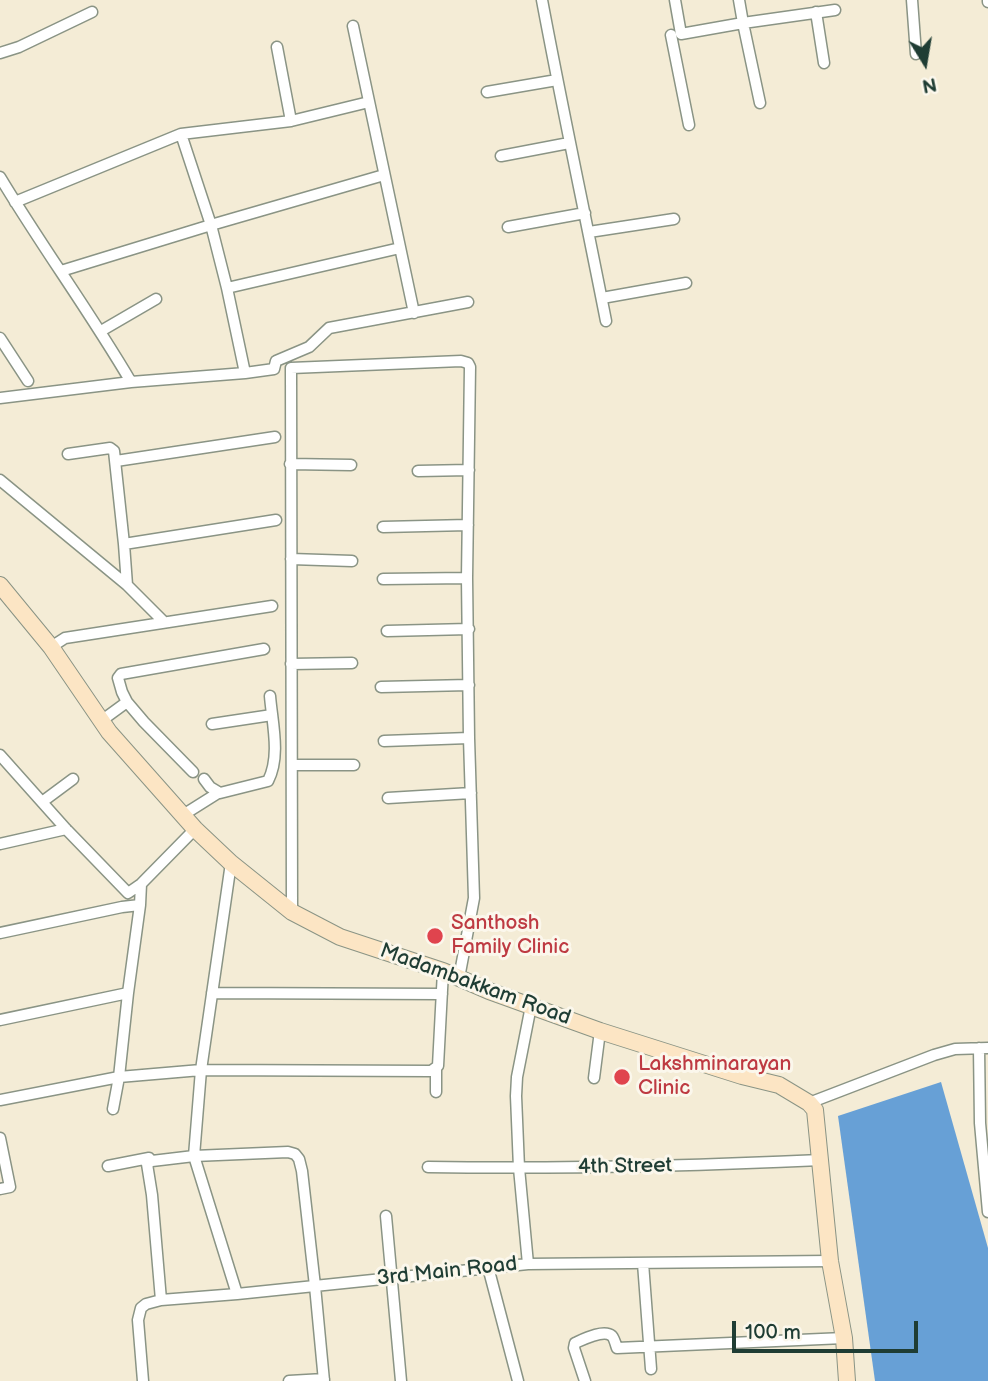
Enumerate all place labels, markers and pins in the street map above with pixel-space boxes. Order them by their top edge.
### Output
place label: Santhosh Family Clinic [451,911,569,961]
marker: Santhosh Family Clinic [425,926,445,946]
place label: Lakshminarayan Clinic [638,1052,791,1102]
marker: Lakshminarayan Clinic [612,1067,632,1087]

